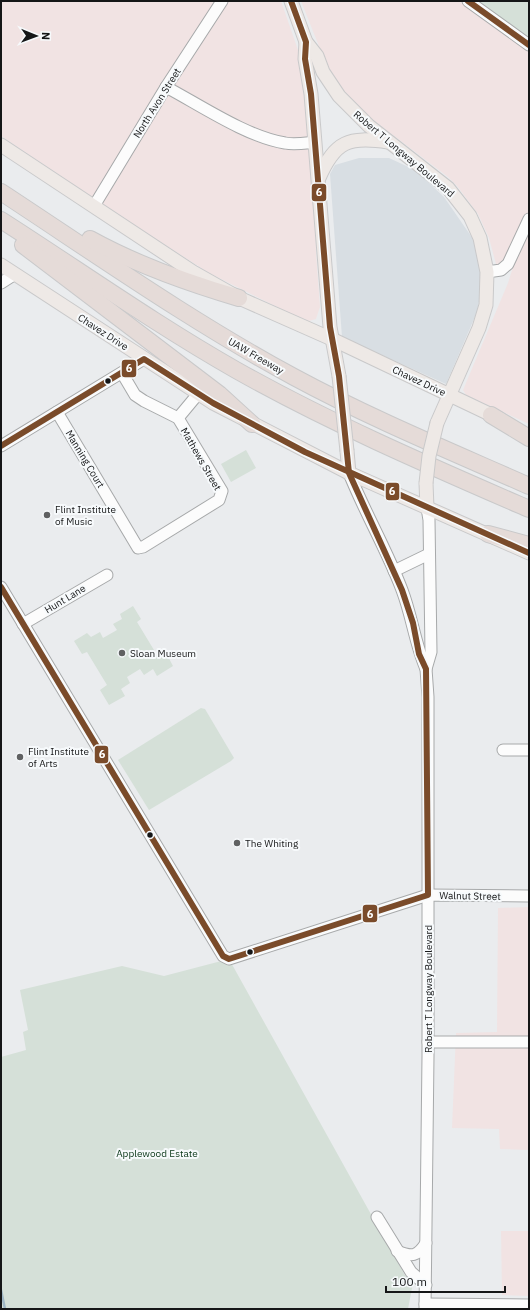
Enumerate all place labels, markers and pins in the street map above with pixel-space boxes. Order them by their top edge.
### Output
unlabelled marker [103,376,113,386]
place label: Flint Institute of Music [55,503,117,528]
marker: Flint Institute of Music [42,510,52,520]
place label: Sloan Museum [130,647,196,660]
marker: Sloan Museum [117,648,127,658]
place label: Flint Institute of Arts [28,745,90,770]
marker: Flint Institute of Arts [15,752,25,762]
unlabelled marker [145,830,155,840]
place label: The Whiting [245,837,299,850]
marker: The Whiting [232,838,242,848]
unlabelled marker [245,947,255,957]

